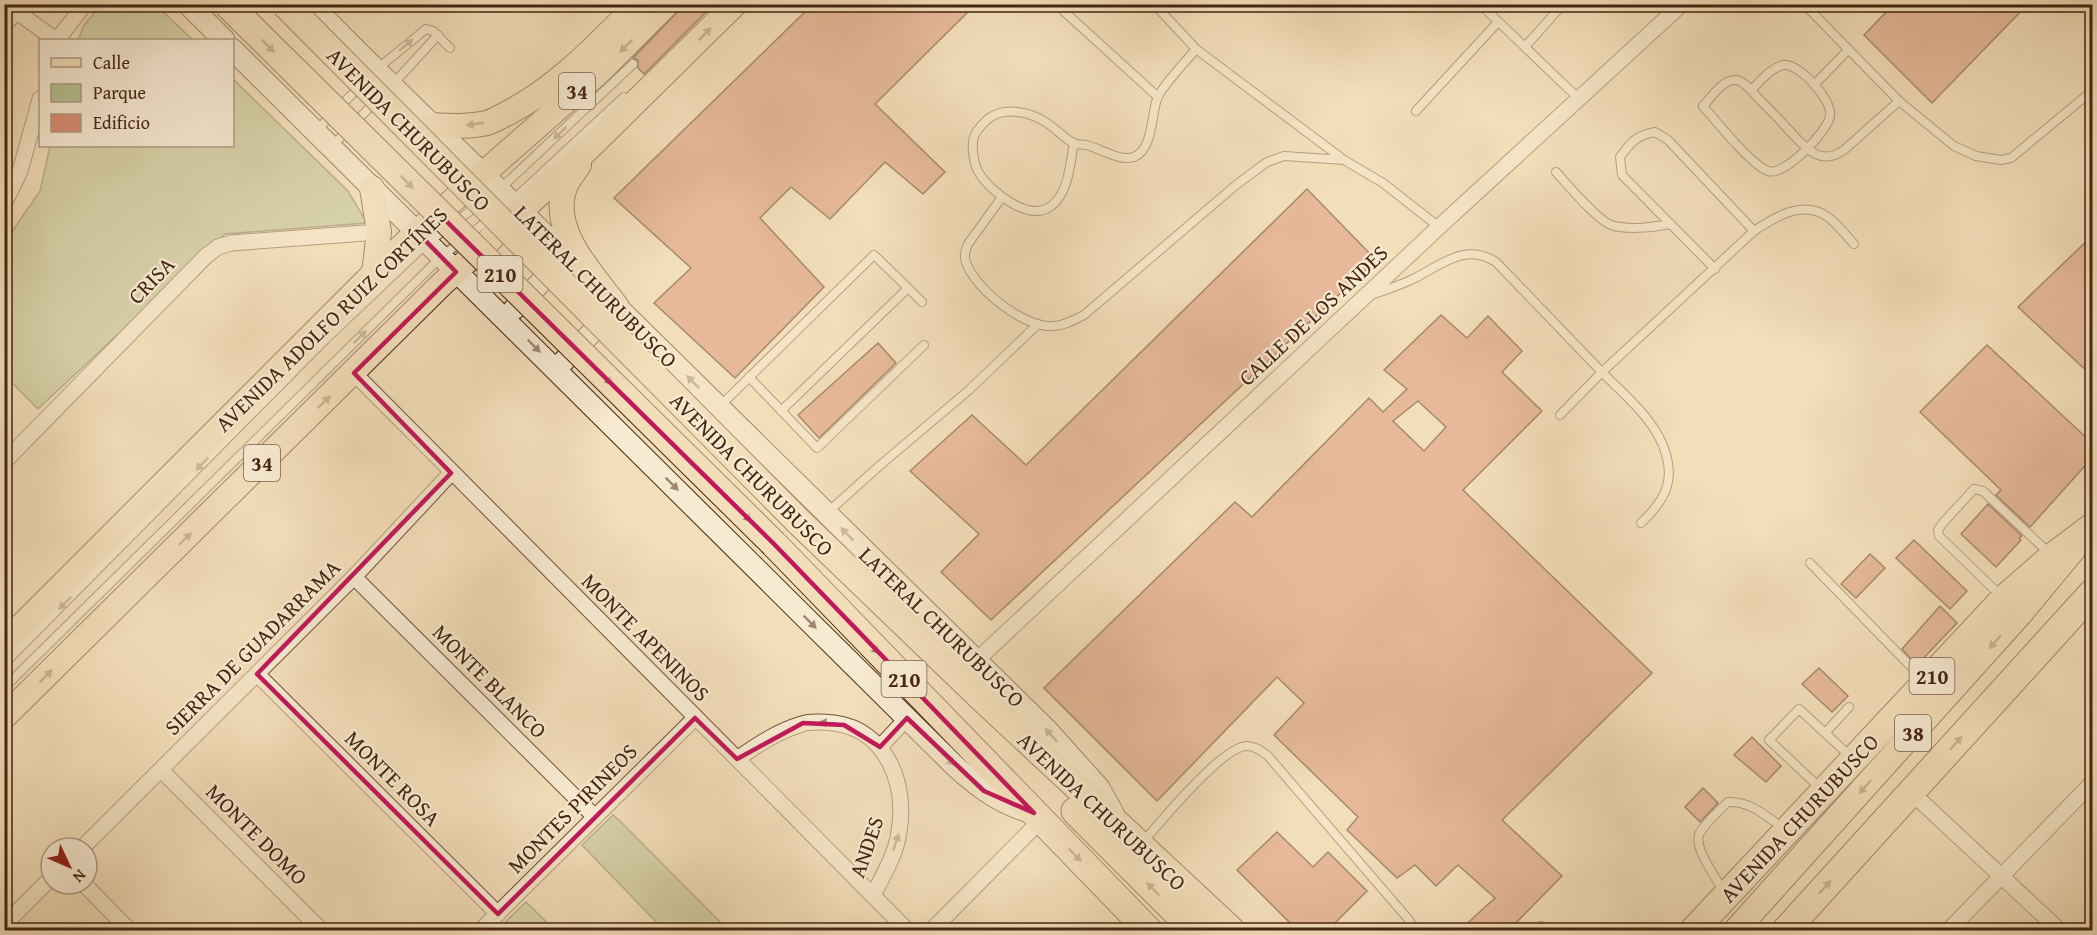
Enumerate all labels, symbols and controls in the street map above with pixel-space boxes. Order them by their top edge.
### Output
one-way arrow [697,28,711,42]
one-way arrow [261,38,275,52]
one-way arrow [619,38,633,52]
legend [39,39,234,147]
one-way arrow [398,39,413,52]
street label: AVENIDA CHURUBUSCO [320,40,498,218]
text: Calle [93,49,130,76]
road number: 34 [559,73,595,109]
text: Parque [93,79,146,106]
text: Edificio [93,109,150,136]
one-way arrow [466,120,485,129]
one-way arrow [553,125,567,139]
one-way arrow [400,175,414,189]
street label: LATERAL CHURUBUSCO [507,197,685,375]
street label: AVENIDA ADOLFO RUIZ CORTÍNES [208,199,454,439]
street label: CALLE DE LOS ANDES [1231,237,1395,393]
street label: CRISA [120,248,182,311]
road number: 210 [478,256,522,292]
one-way arrow [352,330,366,344]
one-way arrow [526,339,540,353]
one-way arrow [598,371,612,385]
one-way arrow [687,376,701,390]
street label: AVENIDA CHURUBUSCO [663,385,841,563]
one-way arrow [317,396,331,410]
road number: 34 [244,445,280,481]
one-way arrow [195,457,209,472]
one-way arrow [664,477,678,491]
one-way arrow [737,508,751,522]
one-way arrow [840,527,854,541]
one-way arrow [177,532,191,546]
street label: LATERAL CHURUBUSCO [852,539,1032,715]
street label: SIERRA DE GUADARRAMA [157,551,348,742]
street label: MONTE APENINOS [575,566,717,708]
one-way arrow [58,596,72,610]
one-way arrow [802,614,816,628]
street label: MONTE BLANCO [426,617,554,745]
one-way arrow [1989,634,2002,649]
one-way arrow [866,639,880,654]
road number: 210 [1910,658,1954,694]
road number: 210 [882,661,926,697]
one-way arrow [38,669,52,683]
road number: 38 [1895,715,1931,751]
one-way arrow [818,718,837,728]
street label: MONTE ROSA [338,723,449,834]
street label: AVENIDA CHURUBUSCO [1010,724,1194,898]
street label: AVENIDA CHURUBUSCO [1712,726,1886,910]
one-way arrow [1045,728,1058,743]
one-way arrow [1949,735,1963,750]
street label: MONTES PIRINEOS [500,736,644,880]
one-way arrow [941,752,955,766]
street label: MONTE DOMO [199,776,315,892]
one-way arrow [1859,779,1872,794]
street label: ANDES [841,812,891,882]
one-way arrow [892,833,901,851]
north arrow [39,836,99,896]
one-way arrow [1067,847,1081,861]
text: N [67,864,92,889]
one-way arrow [1818,880,1831,895]
one-way arrow [1146,882,1161,896]

